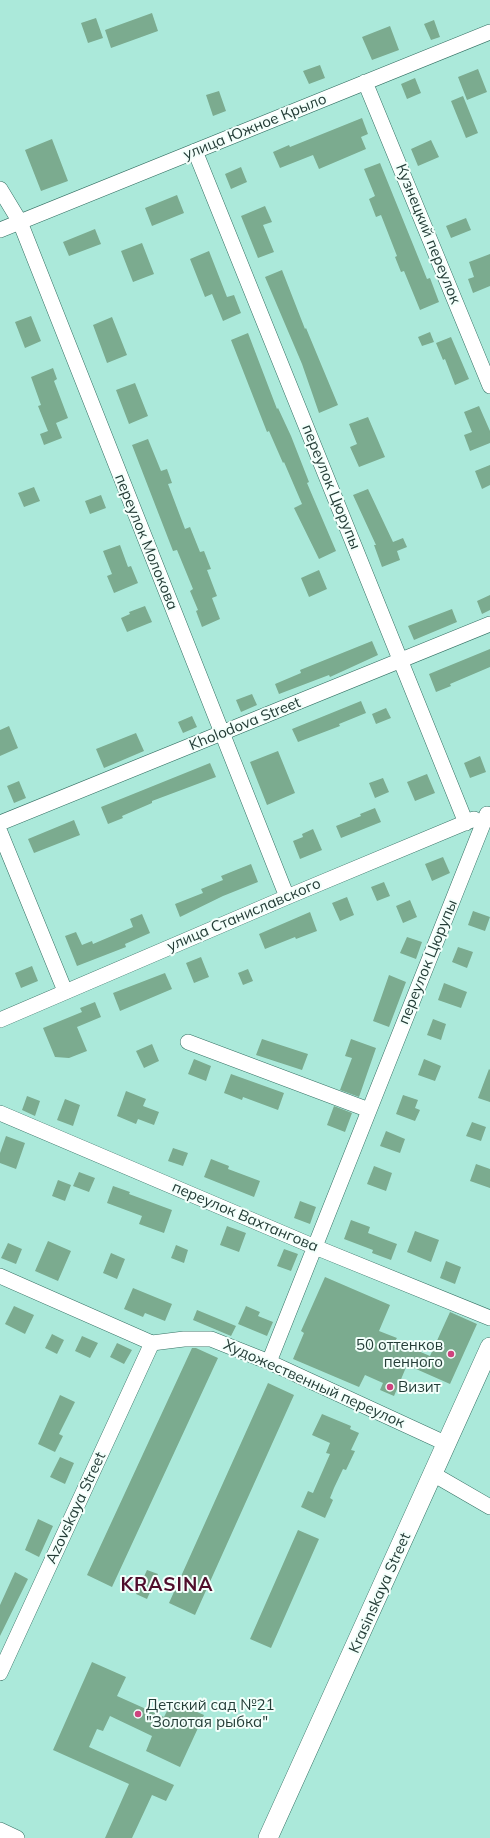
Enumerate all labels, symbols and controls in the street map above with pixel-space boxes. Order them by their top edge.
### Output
street label: улица Южное Крыло [181,90,329,164]
street label: Кузнецкий переулок [392,161,464,307]
street label: переулок Цюрупы [298,422,364,552]
street label: переулок Молокова [110,471,182,613]
street label: Kholodova Street [187,693,303,755]
street label: улица Станиславского [164,874,324,956]
street label: переулок Цюрупы [395,897,461,1027]
street label: переулок Вахтангова [169,1178,321,1256]
street label: Художественный переулок [221,1336,407,1432]
place label: 50 оттенков пенного [356,1336,443,1371]
marker: 50 оттенков пенного [446,1349,456,1359]
place label: Визит [398,1378,440,1396]
marker: Визит [385,1382,395,1392]
street label: Azovskaya Street [42,1449,110,1567]
street label: Krasinskaya Street [345,1530,415,1656]
district label: KRASINA [120,1574,214,1596]
place label: Детский сад №21 "Золотая рыбка" [146,1696,275,1731]
marker: Детский сад №21 "Золотая рыбка" [133,1709,143,1719]

